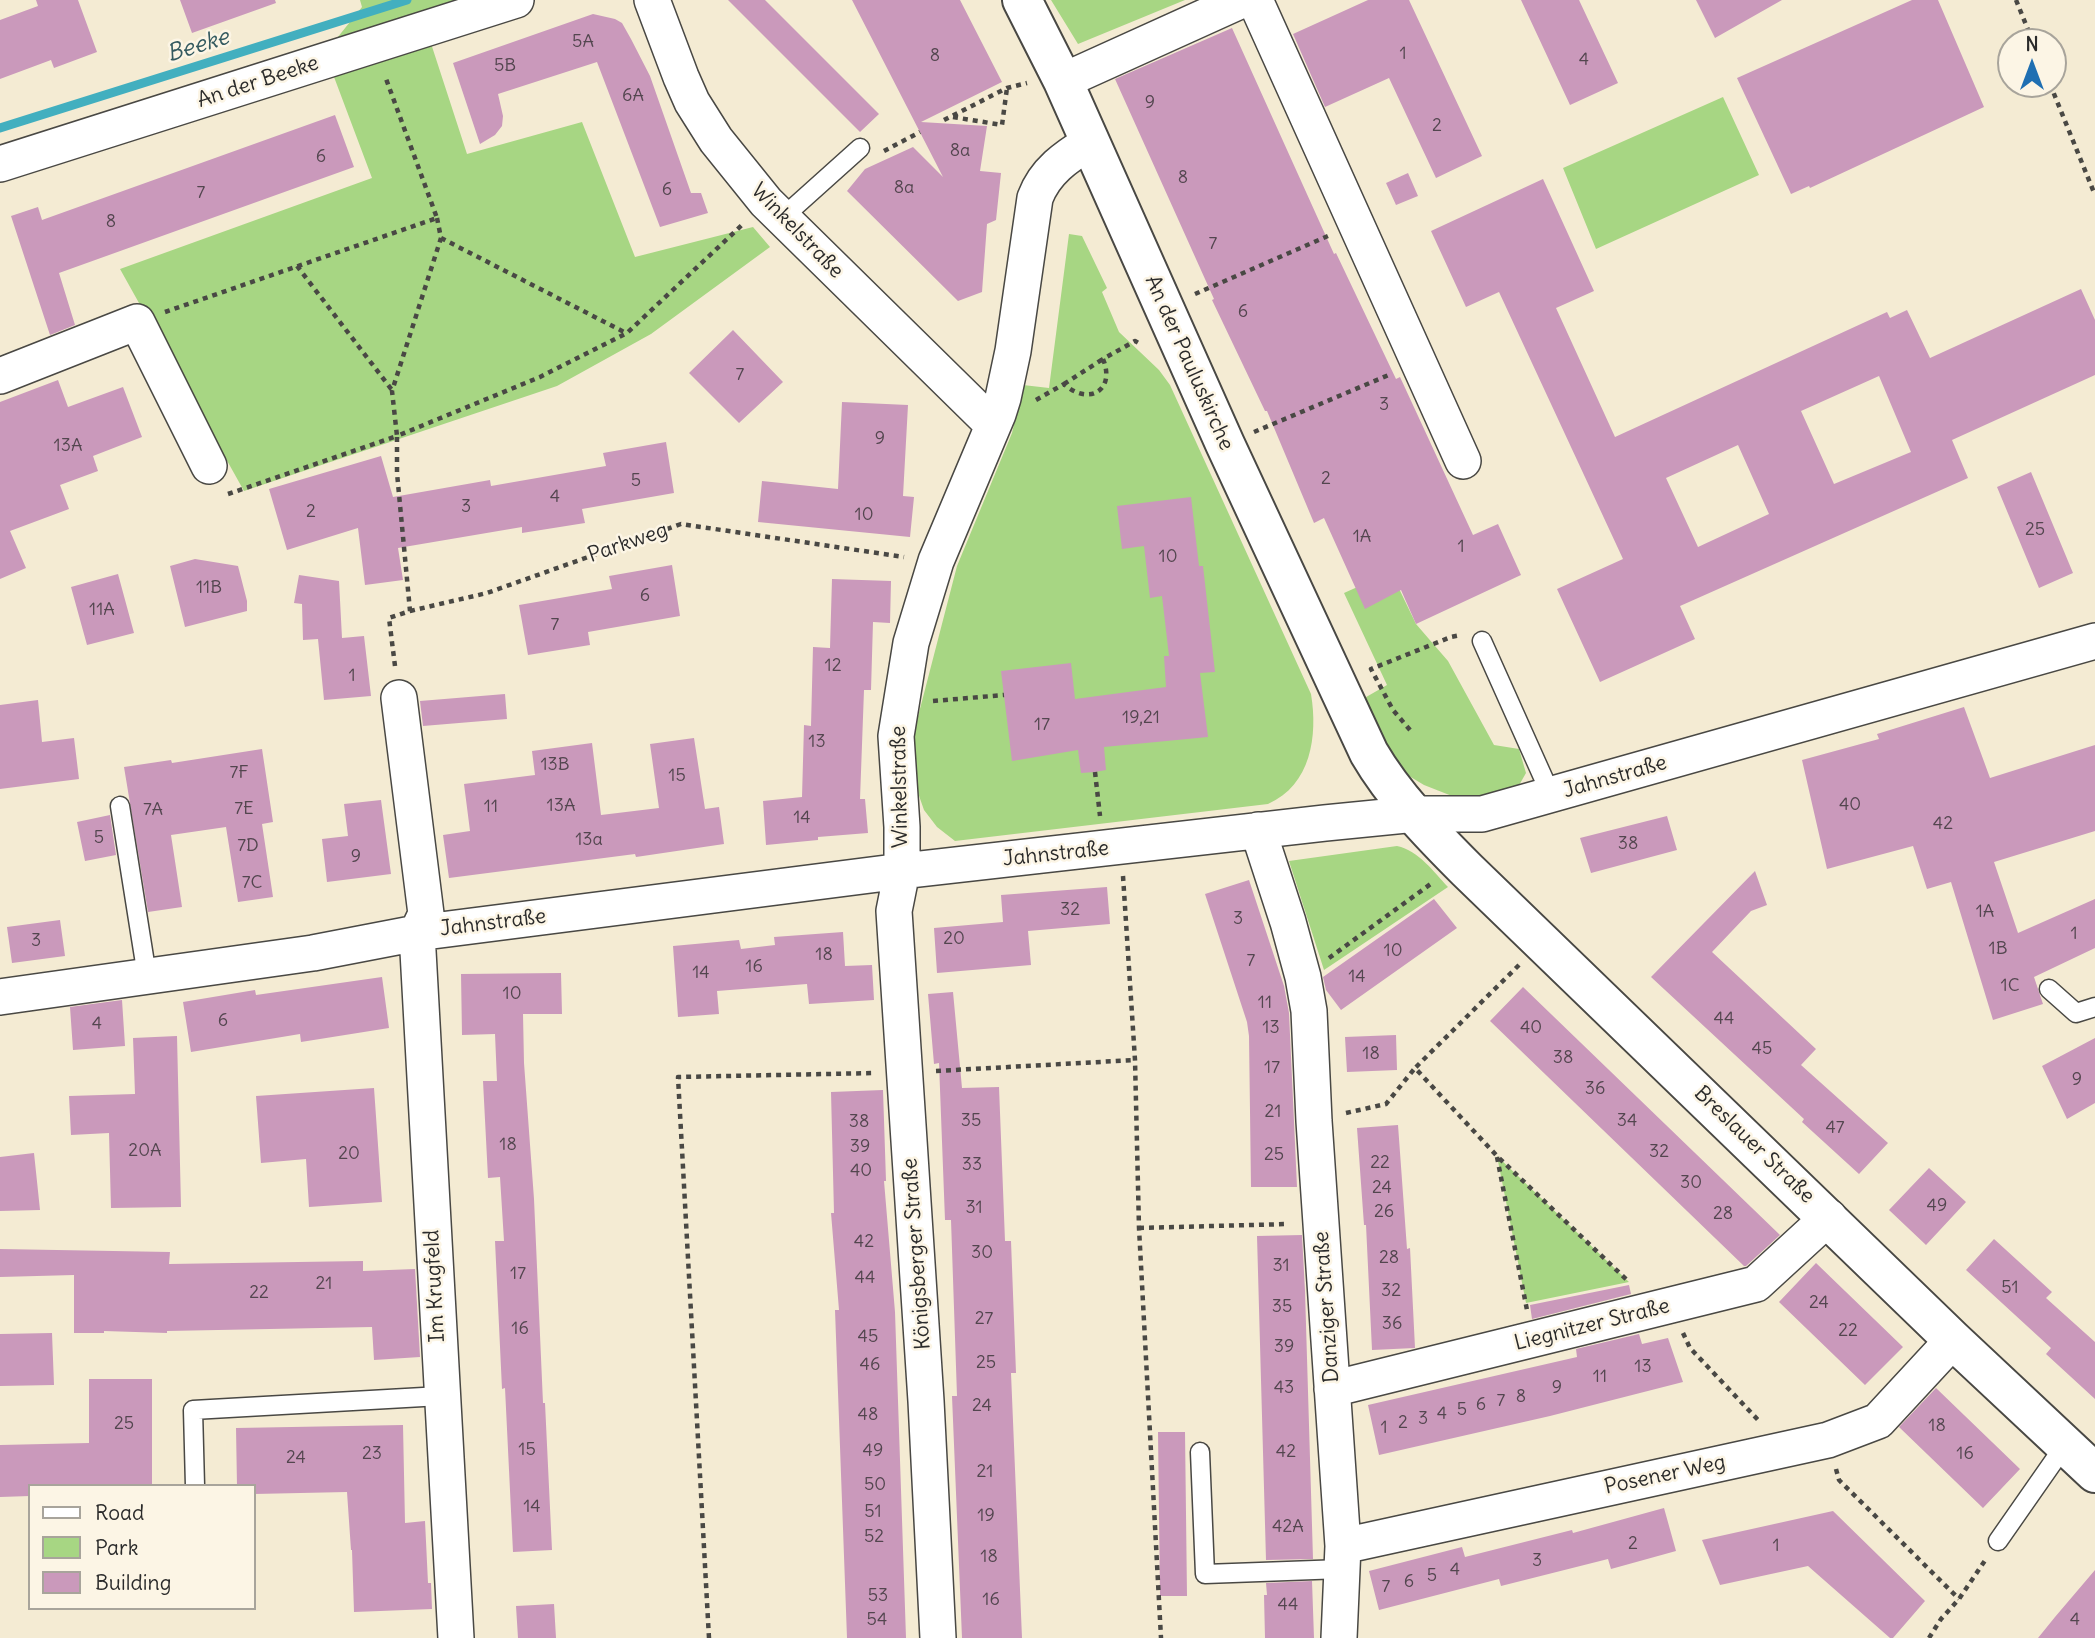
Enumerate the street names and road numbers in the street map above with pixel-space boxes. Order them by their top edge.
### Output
street label: An der Beeke [194,51,322,113]
street label: Winkelstraße [745,178,849,284]
street label: An der Pauluskirche [1139,272,1239,454]
street label: Parkweg [585,518,671,568]
street label: Winkelstraße [886,726,914,848]
street label: Jahnstraße [1560,750,1670,804]
street label: Jahnstraße [1002,836,1110,872]
street label: Jahnstraße [439,904,547,942]
street label: Breslauer Straße [1689,1081,1819,1209]
street label: Königsberger Straße [898,1157,936,1351]
street label: Im Krugfeld [419,1229,451,1343]
street label: Danziger Straße [1309,1230,1345,1384]
street label: Liegnitzer Straße [1512,1294,1672,1356]
street label: Posener Weg [1602,1450,1728,1500]

